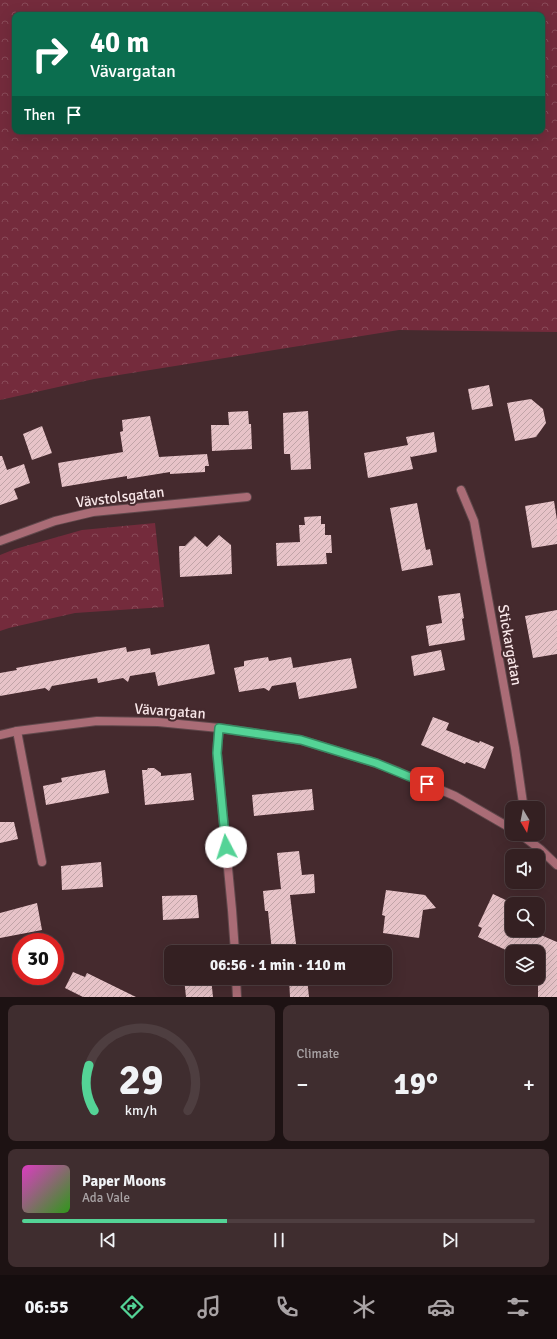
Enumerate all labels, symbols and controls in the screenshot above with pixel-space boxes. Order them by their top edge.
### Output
text: 40 m [90,26,149,60]
icon: right [24,28,76,80]
text: Vävargatan [90,60,176,82]
icon: arrive [63,104,85,126]
text: Then [24,106,55,124]
street label: Vävstolsgatan [75,483,165,511]
street label: Stickargatan [494,603,526,687]
street label: Vävargatan [134,700,206,722]
pin [410,767,444,801]
icon: arrive [416,773,438,795]
north arrow [505,801,545,841]
map controls [505,801,545,985]
position arrow [205,826,247,868]
button: sound [505,849,545,889]
button: search [505,897,545,937]
speed limit sign: 30 [12,933,64,985]
button: layers [505,945,545,985]
text: 06:56 · 1 min · 110 m [210,956,346,974]
text: Climate [297,1046,339,1062]
text: 29 [119,1055,164,1106]
text: 19° [394,1066,438,1103]
text: − [297,1071,308,1098]
text: + [523,1071,535,1098]
text: km/h [125,1102,157,1119]
text: Paper Moons [82,1172,166,1190]
text: Ada Vale [82,1190,130,1206]
icon: previous [97,1229,119,1251]
icon: pause [268,1229,290,1251]
icon: next [439,1229,461,1251]
icon: directions [118,1293,146,1321]
icon: music [195,1293,223,1321]
icon: phone [273,1293,301,1321]
icon: climate [350,1293,378,1321]
icon: car [427,1293,455,1321]
icon: filters [504,1293,532,1321]
text: 06:55 [25,1296,69,1318]

